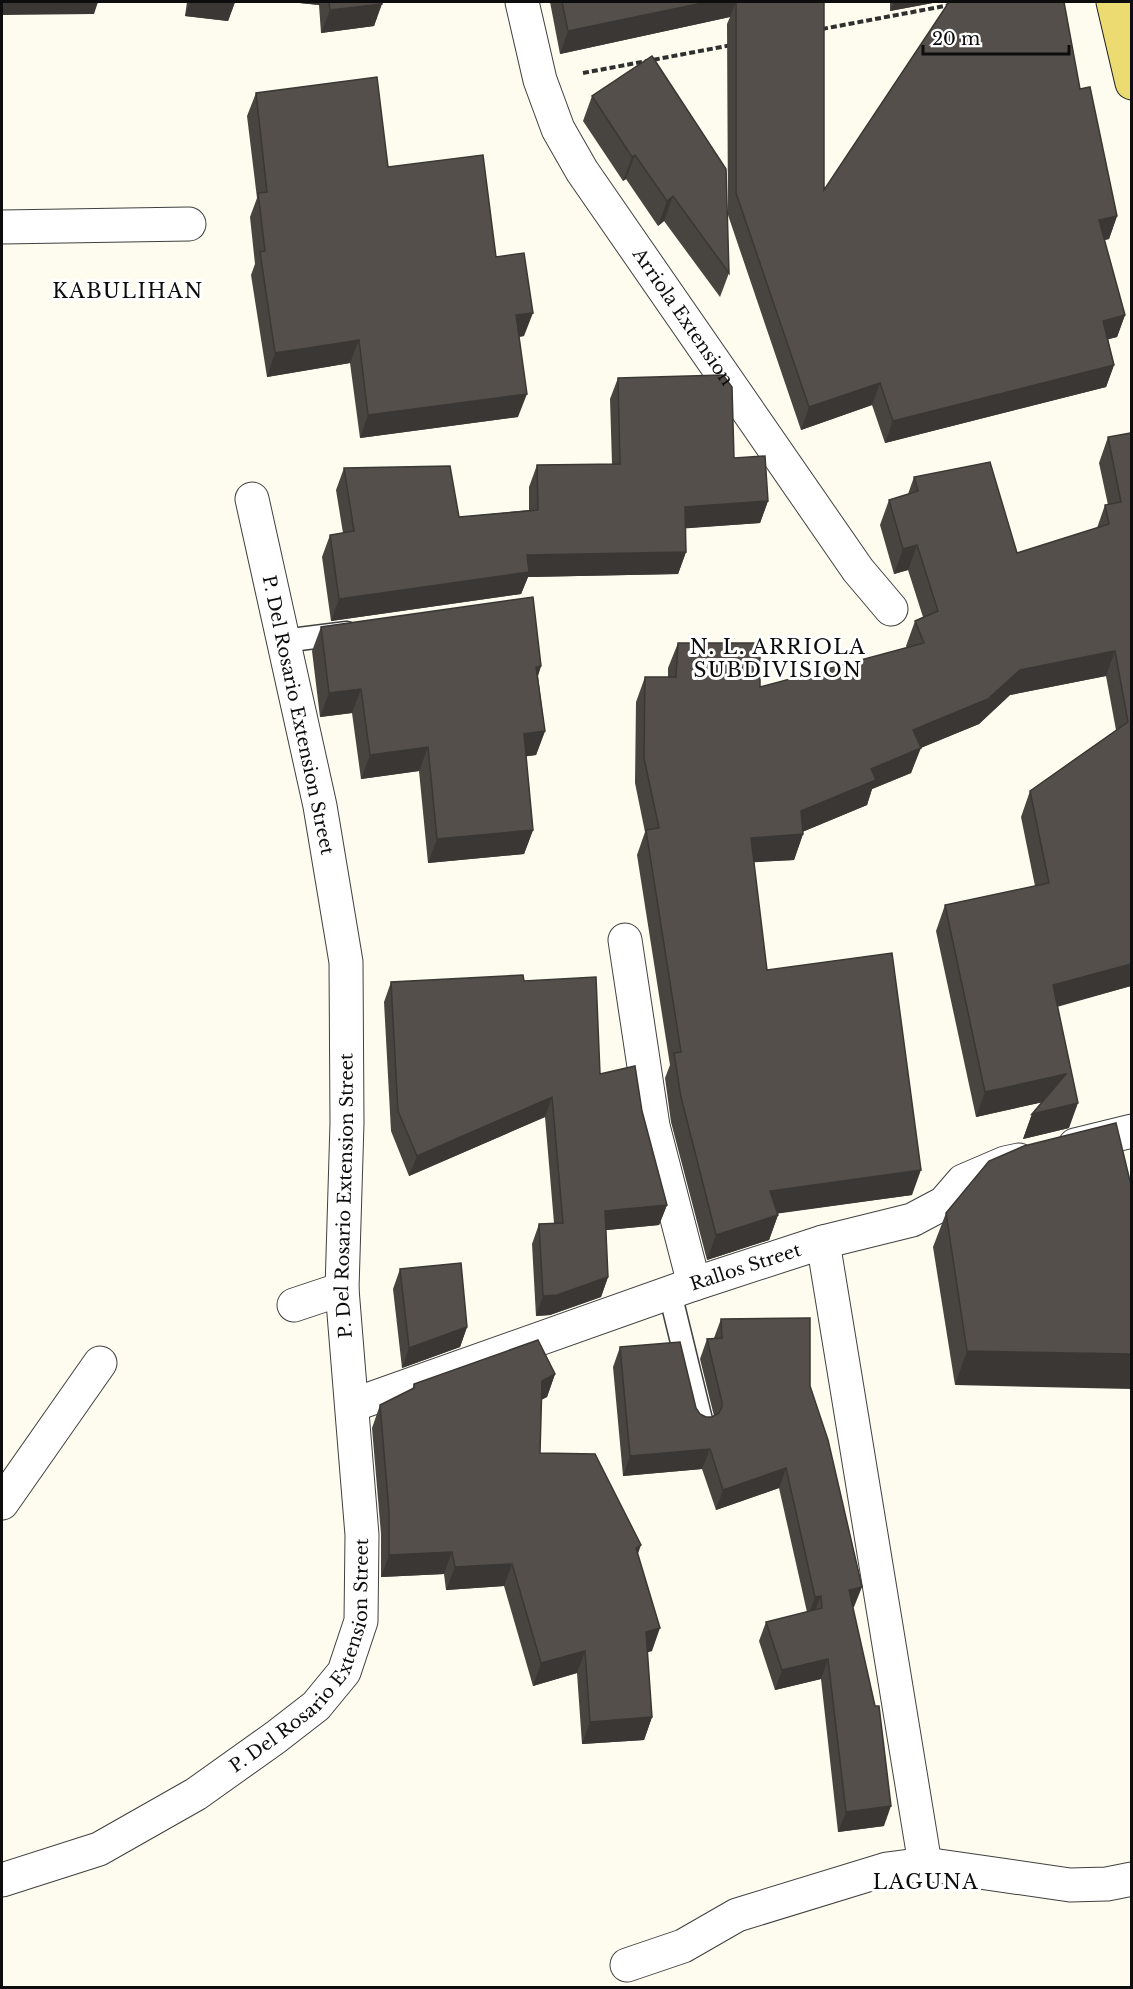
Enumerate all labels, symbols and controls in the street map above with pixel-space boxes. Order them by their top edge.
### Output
scale bar [923,18,1068,56]
text: 20 m [932,28,980,50]
street label: Arriola Extension [627,243,738,390]
district label: KABULIHAN [52,279,204,303]
street label: P. Del Rosario Extension Street [258,573,338,857]
district label: N. L. ARRIOLA SUBDIVISION [690,635,866,682]
street label: P. Del Rosario Extension Street [331,1053,358,1339]
street label: Rallos Street [687,1239,804,1296]
street label: P. Del Rosario Extension Street [225,1538,373,1777]
district label: LAGUNA [873,1870,979,1894]

